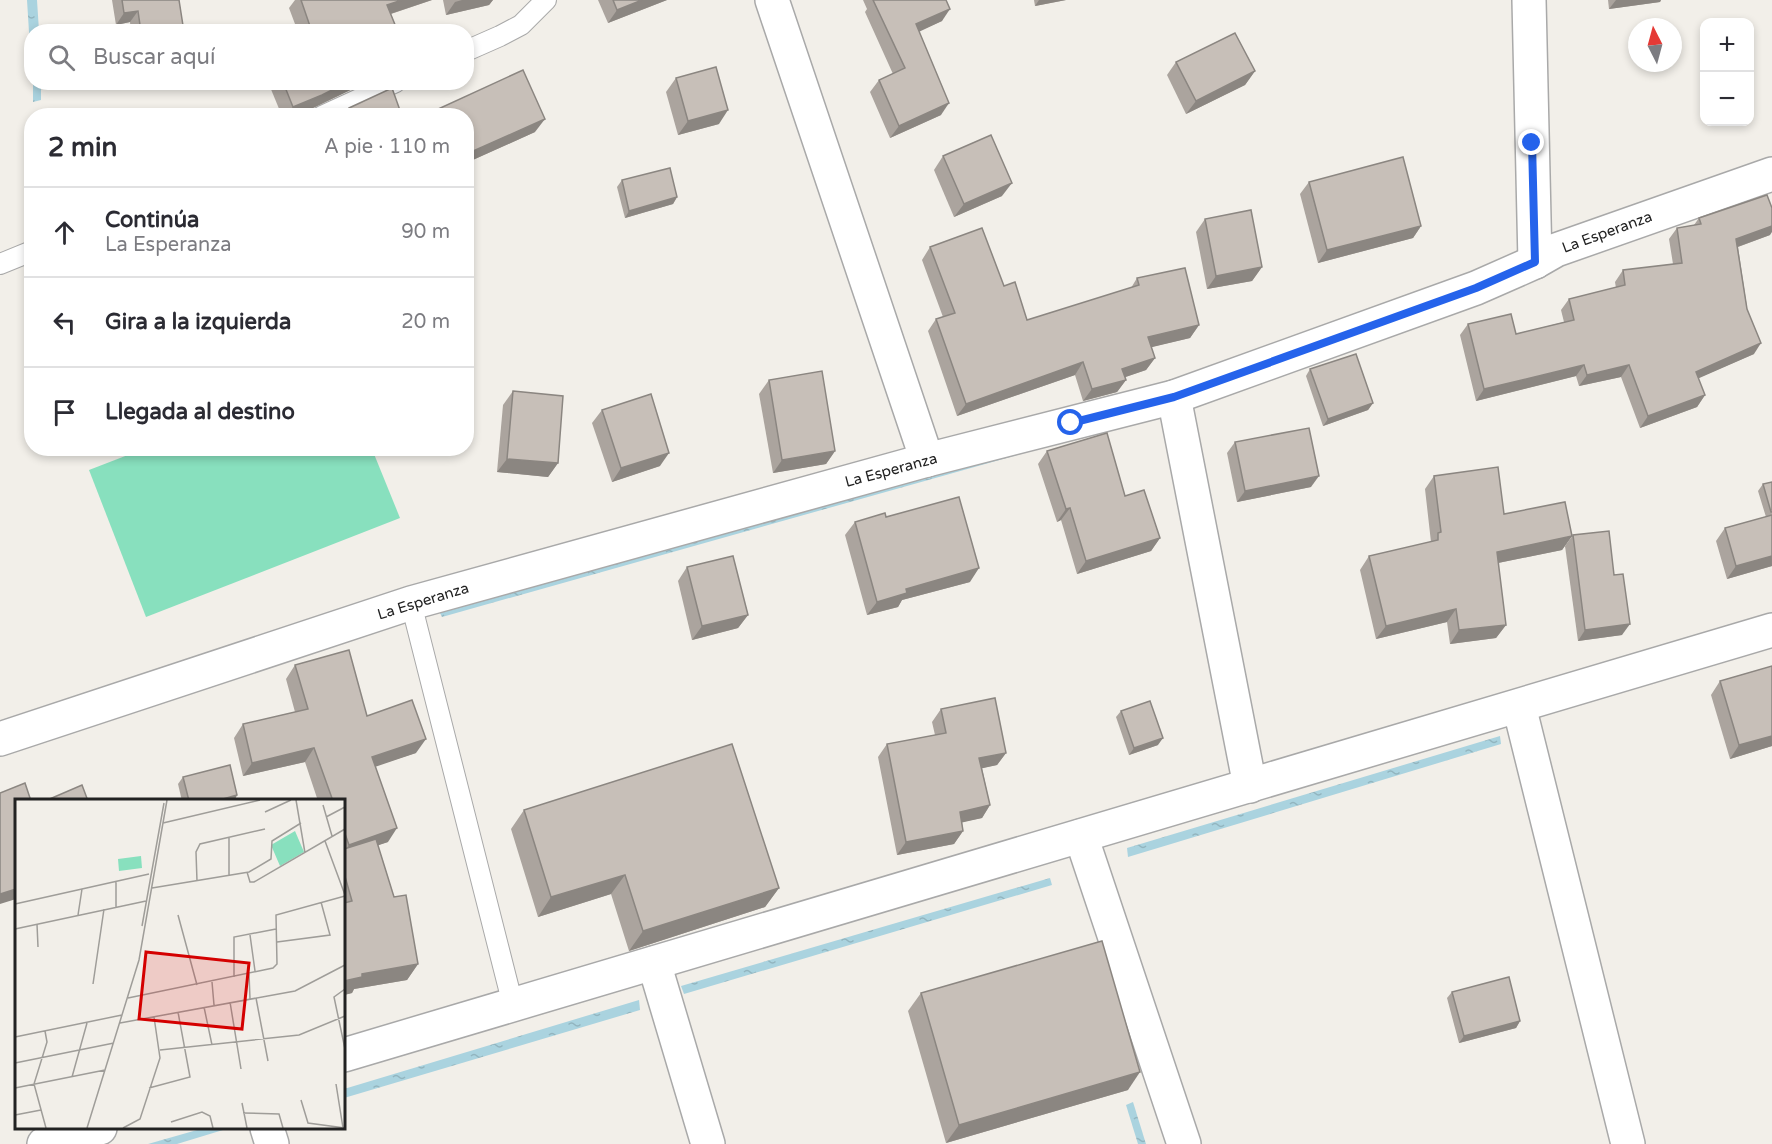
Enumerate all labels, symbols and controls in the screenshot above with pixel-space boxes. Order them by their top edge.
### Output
north arrow [1628,18,1682,72]
map controls [1700,18,1754,126]
button: + [1700,18,1754,72]
search box [24,24,474,90]
icon: search [45,41,78,74]
text: Buscar aquí [93,44,215,70]
button: − [1700,72,1754,126]
route end [1518,129,1544,155]
text: 2 min [48,132,117,163]
text: A pie · 110 m [324,135,450,159]
text: Continúa [105,207,199,233]
street label: La Esperanza [1559,207,1655,257]
icon: ahead [48,216,81,249]
text: 90 m [401,220,450,244]
text: La Esperanza [105,233,231,257]
icon: left [48,306,81,339]
text: Gira a la izquierda [105,309,291,335]
text: 20 m [401,310,450,334]
icon: arrive [48,396,81,429]
text: Llegada al destino [105,399,295,425]
route start [1057,409,1083,435]
street label: La Esperanza [843,449,939,491]
street label: La Esperanza [375,579,471,623]
inset map [15,799,345,1129]

